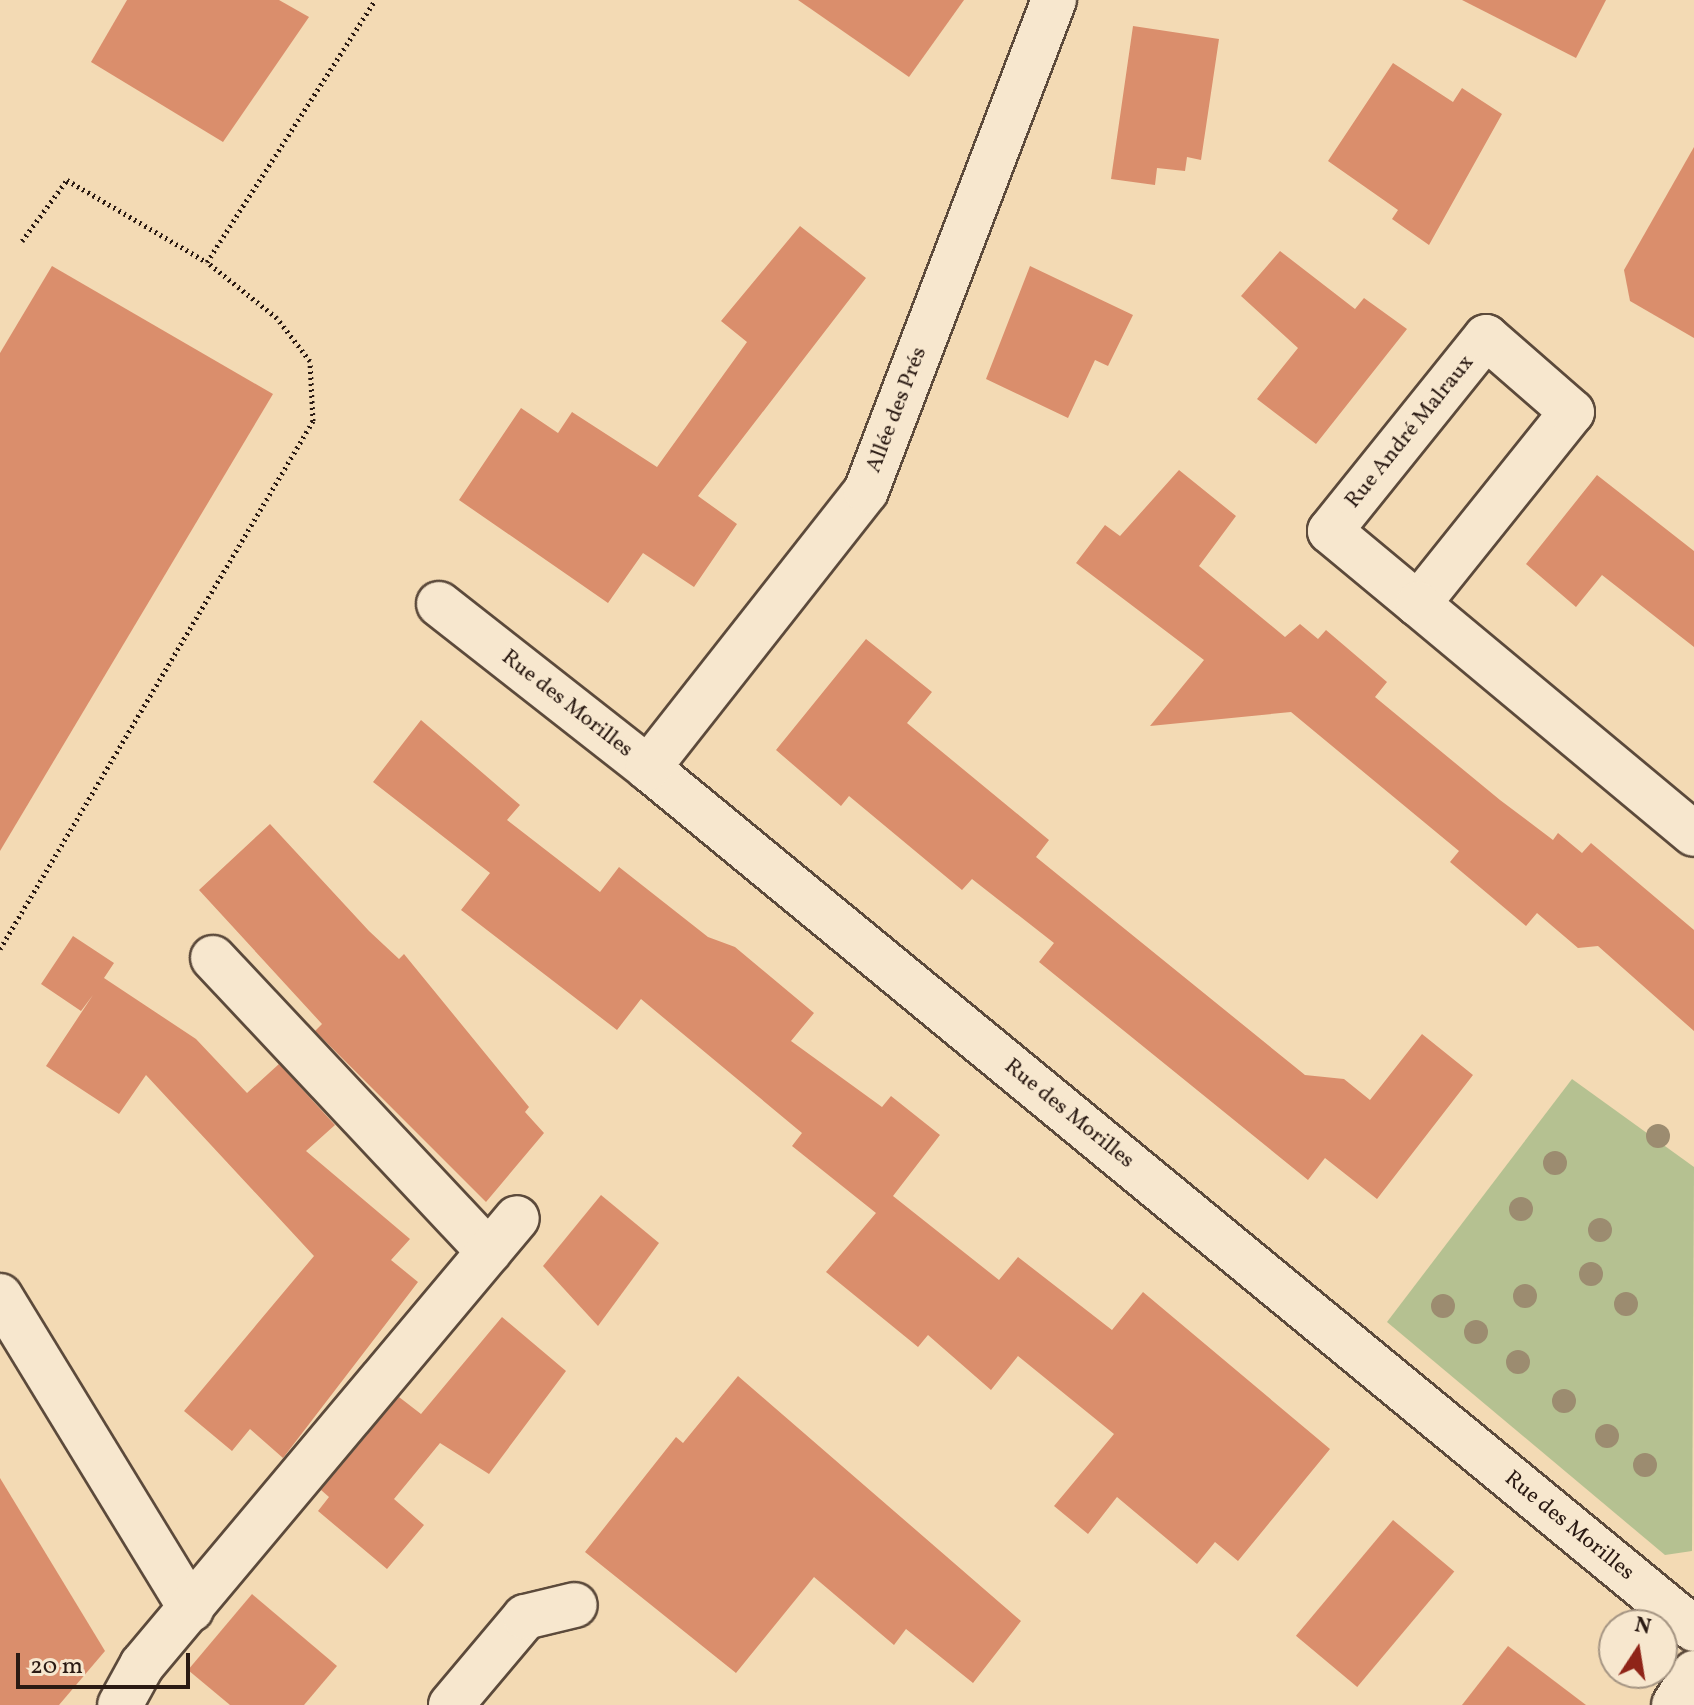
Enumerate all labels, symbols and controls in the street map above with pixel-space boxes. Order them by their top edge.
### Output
street label: Allée des Prés [861,343,933,477]
street label: Rue André Malraux [1340,350,1480,514]
street label: Rue des Morilles [496,644,638,764]
street label: Rue des Morilles [999,1054,1139,1174]
street label: Rue des Morilles [1499,1466,1639,1586]
north arrow [1598,1609,1678,1689]
text: N [1632,1610,1654,1644]
scale bar [20,1637,194,1687]
text: 20 m [30,1650,83,1684]

